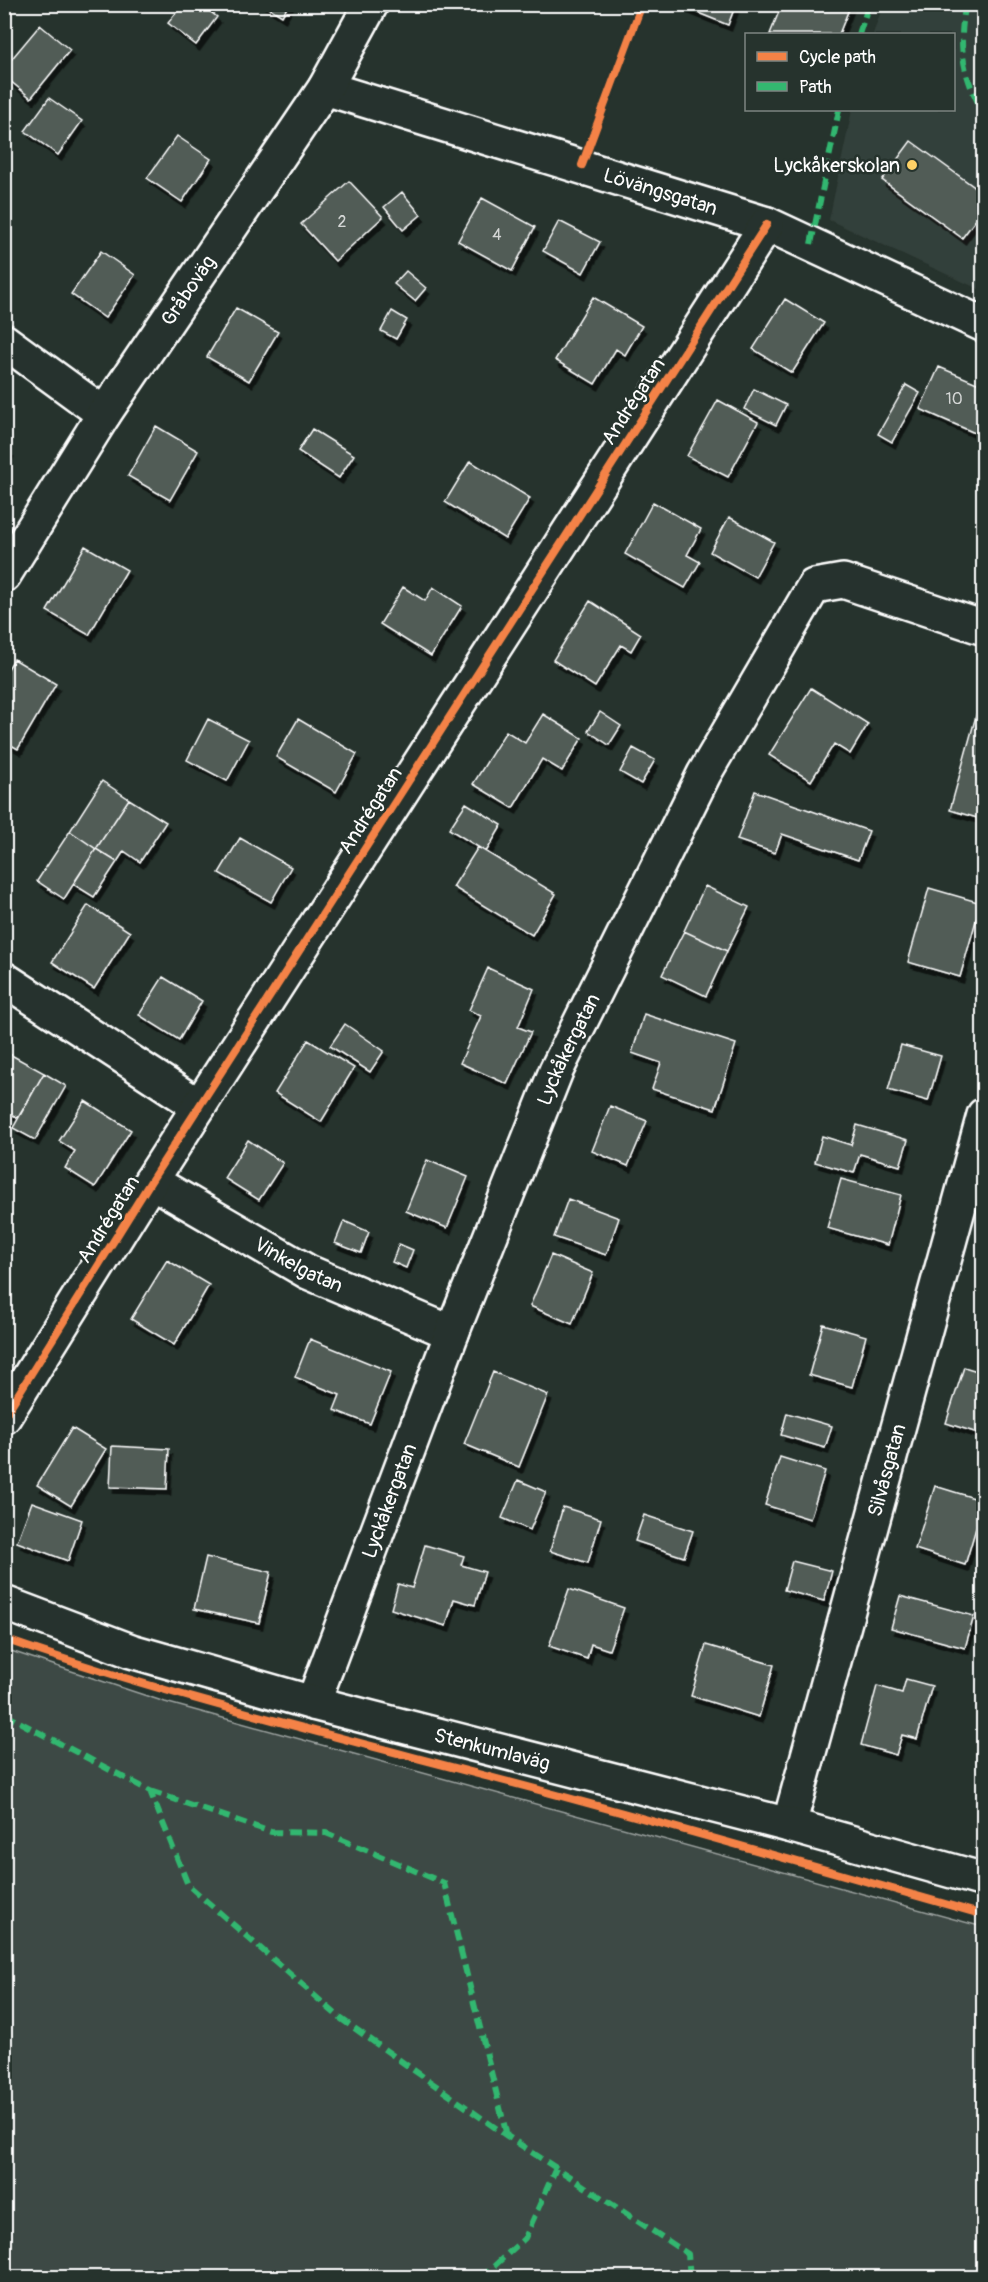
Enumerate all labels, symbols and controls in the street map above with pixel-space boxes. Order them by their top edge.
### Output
legend [745,33,955,111]
text: Cycle path [799,46,876,69]
text: Path [799,76,832,99]
place label: Lyckåkerskolan [773,153,900,178]
marker: Lyckåkerskolan [905,158,919,172]
street label: Lövängsgatan [600,162,720,221]
house number: 2 [338,212,347,232]
house number: 4 [492,225,502,245]
street label: Gråboväg [156,250,221,331]
street label: Andrégatan [596,353,671,449]
house number: 10 [945,389,963,409]
street label: Andrégatan [333,762,408,858]
street label: Lyckåkergatan [532,989,606,1109]
street label: Andrégatan [72,1171,145,1268]
street label: Vinkelgatan [250,1232,347,1298]
street label: Silvåsgatan [862,1421,912,1519]
street label: Lyckåkergatan [356,1440,422,1562]
street label: Stenkumlaväg [431,1723,553,1776]

